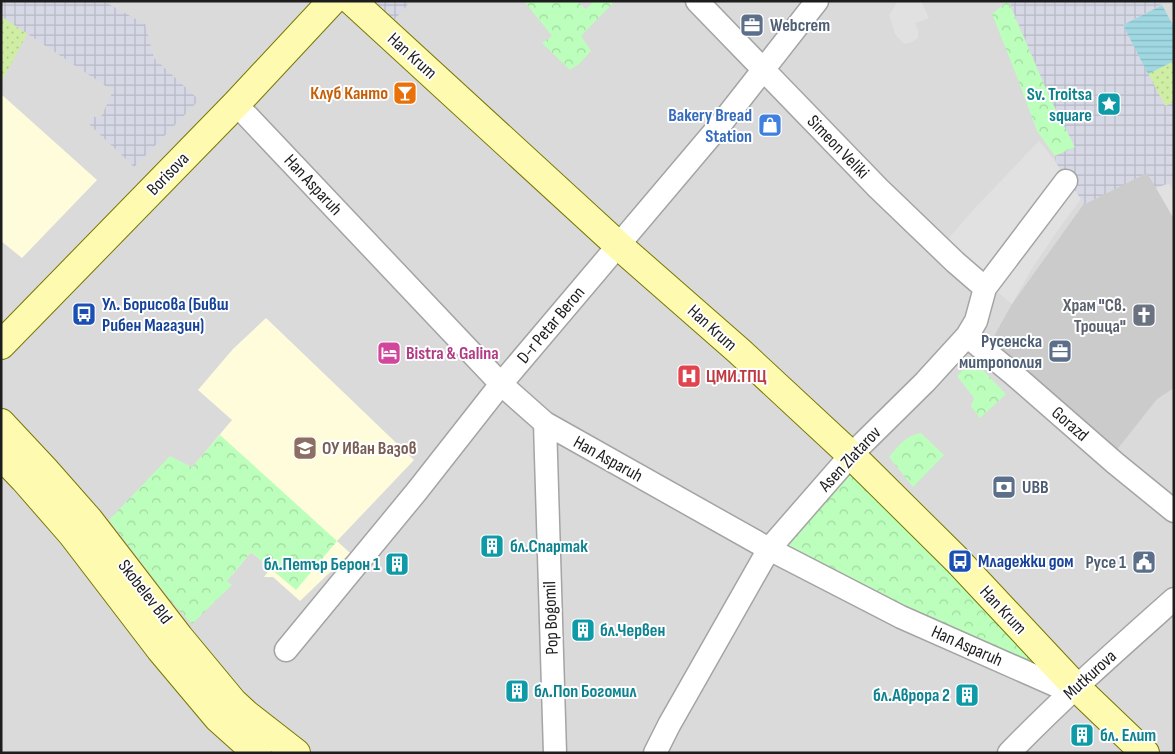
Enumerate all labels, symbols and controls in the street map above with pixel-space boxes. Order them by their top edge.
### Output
office icon: Webcrem [739,12,765,38]
place label: Webcrem [770,15,830,36]
street label: Han Krum [383,28,441,84]
bar icon: Клуб Канто [392,80,418,106]
place label: Клуб Канто [310,83,388,104]
place label: Sv. Troitsa square [1027,84,1092,126]
place icon: Sv. Troitsa square [1096,91,1122,117]
place label: Bakery Bread Station [668,105,752,147]
street label: Simeon Veliki [803,111,873,183]
shop icon: Bakery Bread Station [757,112,783,138]
street label: Borisova [143,148,193,200]
street label: Han Asparuh [280,150,346,220]
street label: D-r Petar Beron [513,282,589,368]
place label: Ул. Борисова (Бивш Рибен Магазин) [102,294,229,336]
place label: Храм "Св. Троица" [1062,295,1126,337]
street label: Han Krum [683,300,741,356]
bus stop icon: Ул. Борисова (Бивш Рибен Магазин) [71,301,97,327]
church icon: Храм "Св. Троица" [1131,302,1157,328]
place label: Русенска митрополия [959,331,1042,373]
office icon: Русенска митрополия [1047,338,1073,364]
hotel icon: Bistra & Galina [376,340,402,366]
place label: Bistra & Galina [406,343,499,364]
hospital icon: ЦМИ.ТПЦ [676,363,702,389]
place label: ЦМИ.ТПЦ [706,366,767,387]
street label: Gorazd [1047,402,1093,446]
street label: Asen Zlatarov [814,422,885,497]
street label: Han Asparuh [570,431,646,487]
school or university icon: ОУ Иван Вазов [292,435,318,461]
place label: ОУ Иван Вазов [322,438,417,459]
bank icon: UBB [991,474,1017,500]
place label: UBB [1022,477,1049,498]
building icon: бл.Спартак [479,533,505,559]
place label: бл.Спартак [510,536,588,557]
bus stop icon: Младежки дом [947,548,973,574]
public building icon: Русе 1 [1131,549,1157,575]
building icon: бл.Петър Берон 1 [384,551,410,577]
place label: Младежки дом [978,551,1074,572]
place label: Русе 1 [1085,552,1126,573]
place label: бл.Петър Берон 1 [264,554,380,575]
street label: Skobelev Bld [113,556,177,628]
street label: Pop Bogomil [539,581,563,655]
street label: Han Krum [975,581,1031,639]
building icon: бл.Червен [570,617,596,643]
place label: бл.Червен [600,620,665,641]
street label: Han Asparuh [928,621,1006,671]
street label: Mutkurova [1059,646,1121,704]
building icon: бл.Поп Богомил [504,678,530,704]
place label: бл.Поп Богомил [534,681,637,702]
building icon: бл.Аврора 2 [954,682,980,708]
place label: бл.Аврора 2 [873,685,950,706]
building icon: бл. Елит [1069,722,1095,748]
place label: бл. Елит [1100,725,1156,746]

